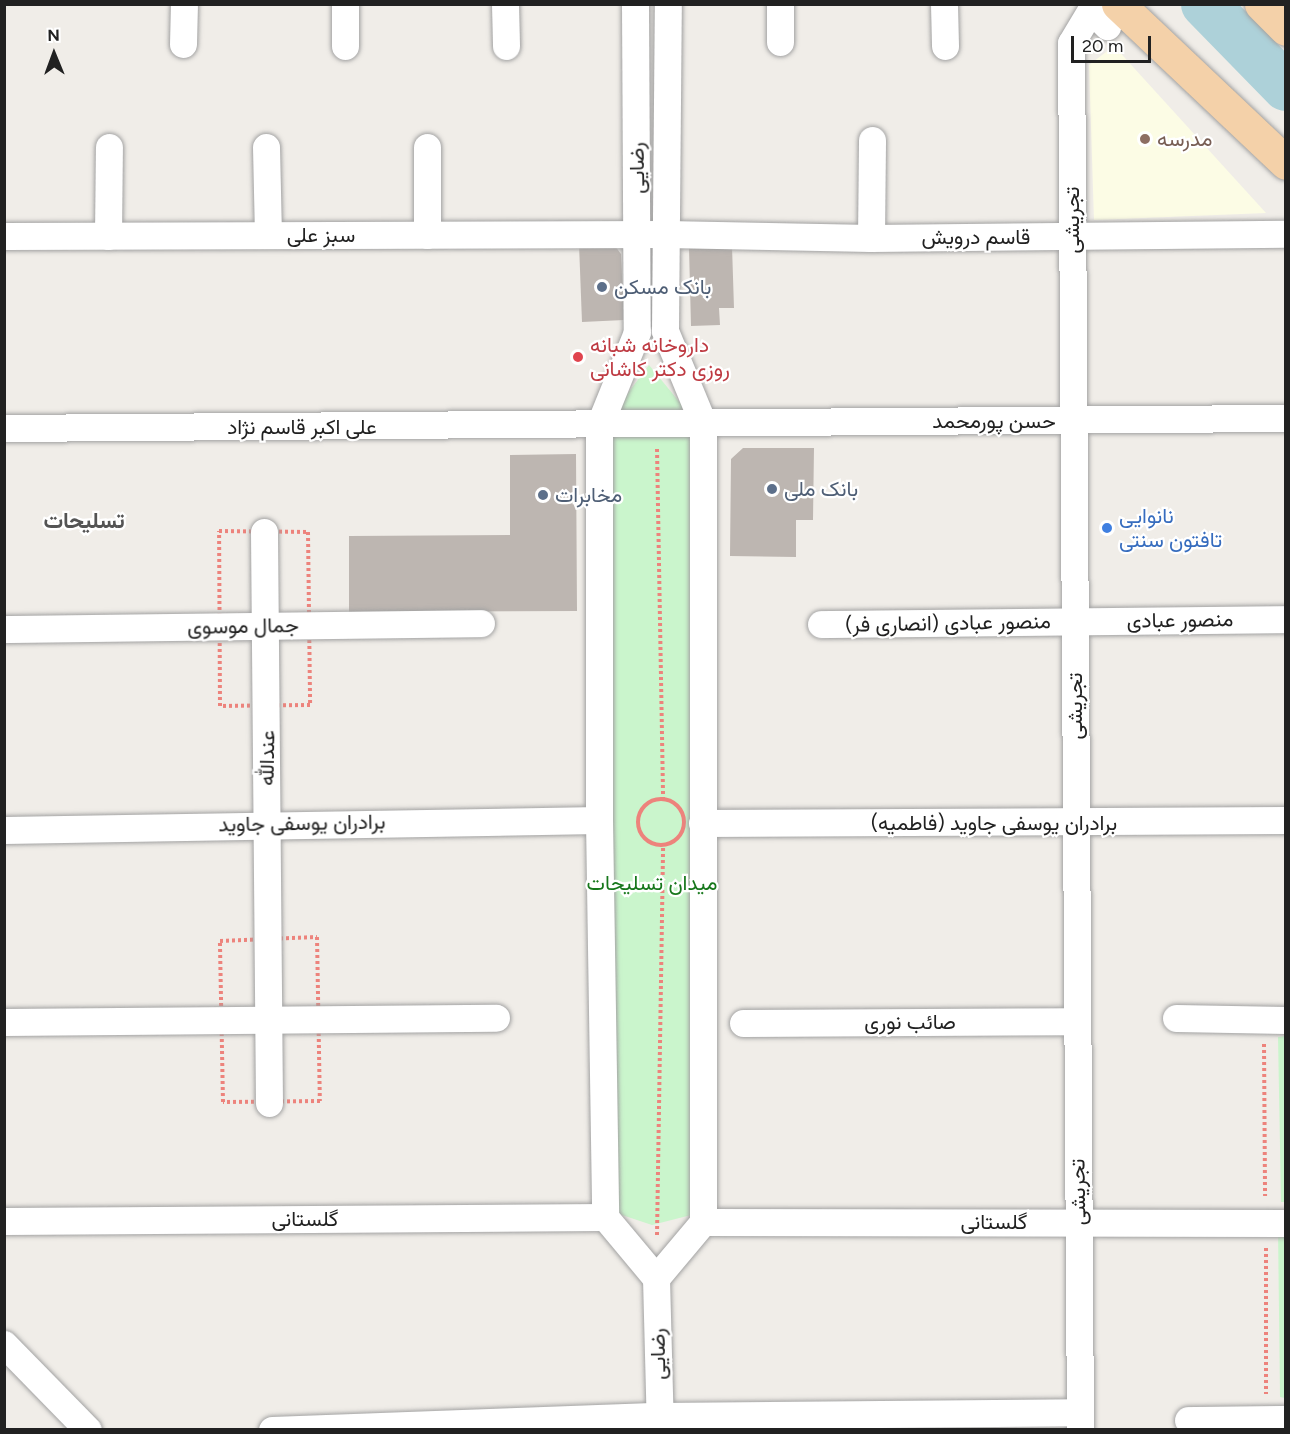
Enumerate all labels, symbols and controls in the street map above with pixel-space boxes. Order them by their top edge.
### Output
north arrow [24,24,84,84]
scale bar [1074,24,1154,62]
text: N [47,26,60,45]
text: 20 m [1082,35,1123,57]
place label: مدرسه [1157,126,1212,152]
marker: مدرسه [1138,132,1152,146]
street label: رضایی [624,142,650,194]
street label: تجریشی [1059,187,1085,253]
street label: سبز علی [287,222,355,248]
street label: قاسم درویش [922,224,1030,250]
place label: بانک مسکن [614,274,711,300]
marker: بانک مسکن [595,280,609,294]
place label: داروخانه شبانه روزی دکتر کاشانی [590,332,730,382]
marker: داروخانه شبانه روزی دکتر کاشانی [571,350,585,364]
street label: حسن پورمحمد [932,408,1056,434]
street label: علی اکبر قاسم نژاد [227,414,377,440]
place label: بانک ملی [784,476,858,502]
place label: مخابرات [555,482,622,508]
marker: بانک ملی [765,482,779,496]
marker: مخابرات [536,488,550,502]
place label: نانوایی تافتون سنتی [1119,503,1222,553]
district label: تسلیحات [43,508,125,534]
marker: نانوایی تافتون سنتی [1100,521,1114,535]
street label: منصور عبادی [1126,606,1234,634]
street label: منصور عبادی (انصاری فر) [845,609,1051,637]
street label: جمال موسوی [187,612,299,640]
street label: تجریشی [1062,673,1088,739]
street label: عندالله [254,730,280,786]
street label: برادران یوسفی جاوید [218,809,386,837]
street label: برادران یوسفی جاوید (فاطمیه) [871,810,1117,836]
park label: میدان تسلیحات [587,870,717,896]
street label: صائب نوری [864,1009,956,1035]
street label: تجریشی [1065,1158,1091,1226]
street label: گلستانی [272,1206,338,1232]
street label: گلستانی [961,1209,1027,1235]
street label: رضایی [645,1328,671,1380]

